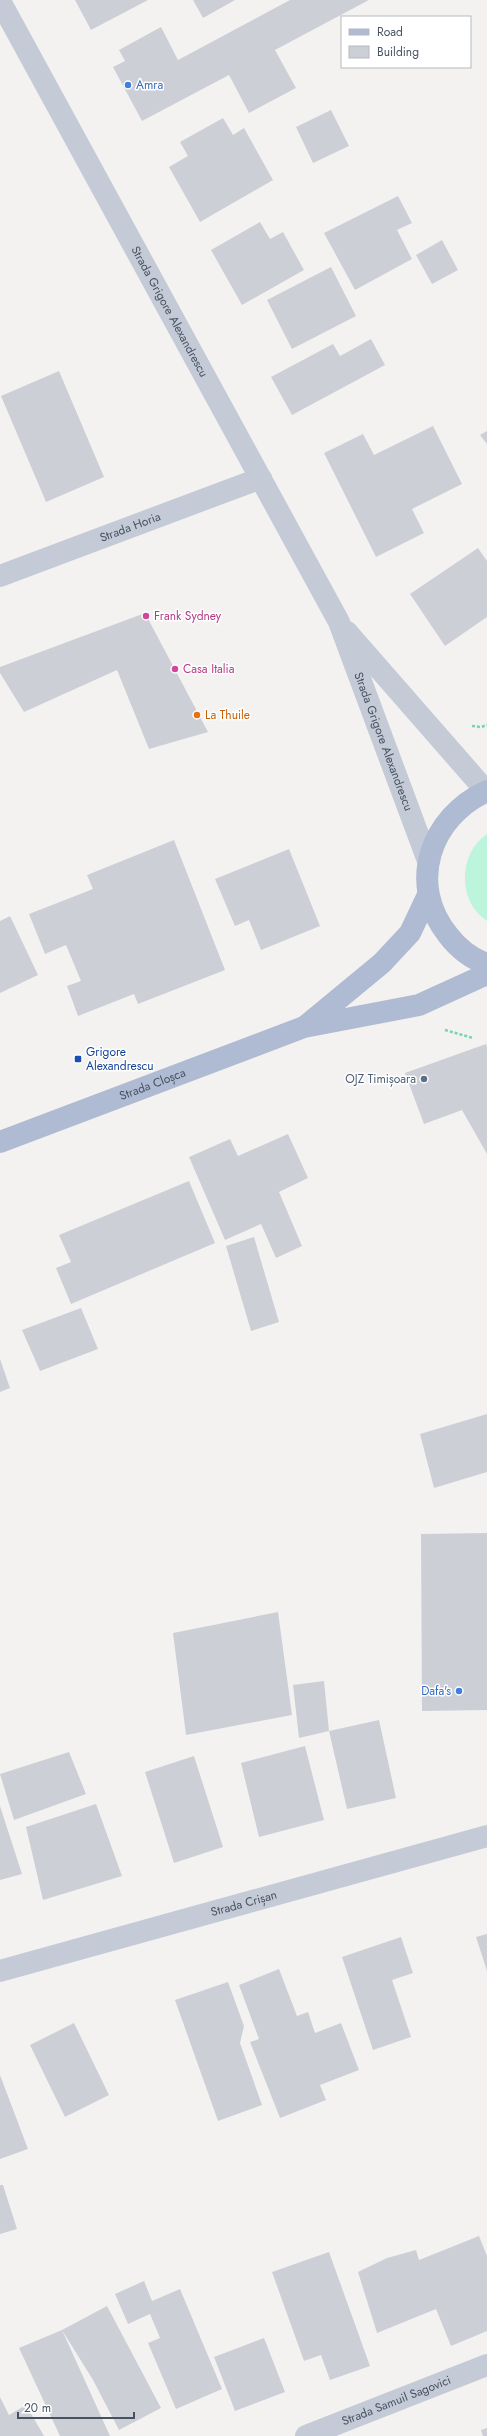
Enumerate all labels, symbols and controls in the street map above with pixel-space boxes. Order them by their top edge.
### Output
legend [341,16,471,68]
text: Road [377,23,403,41]
text: Building [377,43,419,61]
place label: Amra [136,76,163,94]
marker: Amra [123,80,133,90]
street label: Strada Grigore Alexandrescu [126,243,213,381]
street label: Strada Horia [97,507,163,547]
place label: Frank Sydney [154,607,222,625]
marker: Frank Sydney [141,611,151,621]
place label: Casa Italia [183,660,235,678]
marker: Casa Italia [170,664,180,674]
street label: Strada Grigore Alexandrescu [349,669,418,814]
place label: La Thuile [205,706,250,724]
marker: La Thuile [192,710,202,720]
place label: Grigore Alexandrescu [86,1043,154,1075]
marker: Grigore Alexandrescu [73,1054,83,1064]
street label: Strada Cloșca [117,1064,188,1105]
place label: OJZ Timișoara [345,1070,416,1088]
marker: OJZ Timișoara [419,1074,429,1084]
place label: Dafa's [421,1682,451,1700]
marker: Dafa's [454,1686,464,1696]
street label: Strada Crișan [209,1886,279,1921]
street label: Strada Samuil Sagovici [339,2371,454,2430]
scale bar [18,2394,134,2420]
text: 20 m [24,2399,51,2417]

